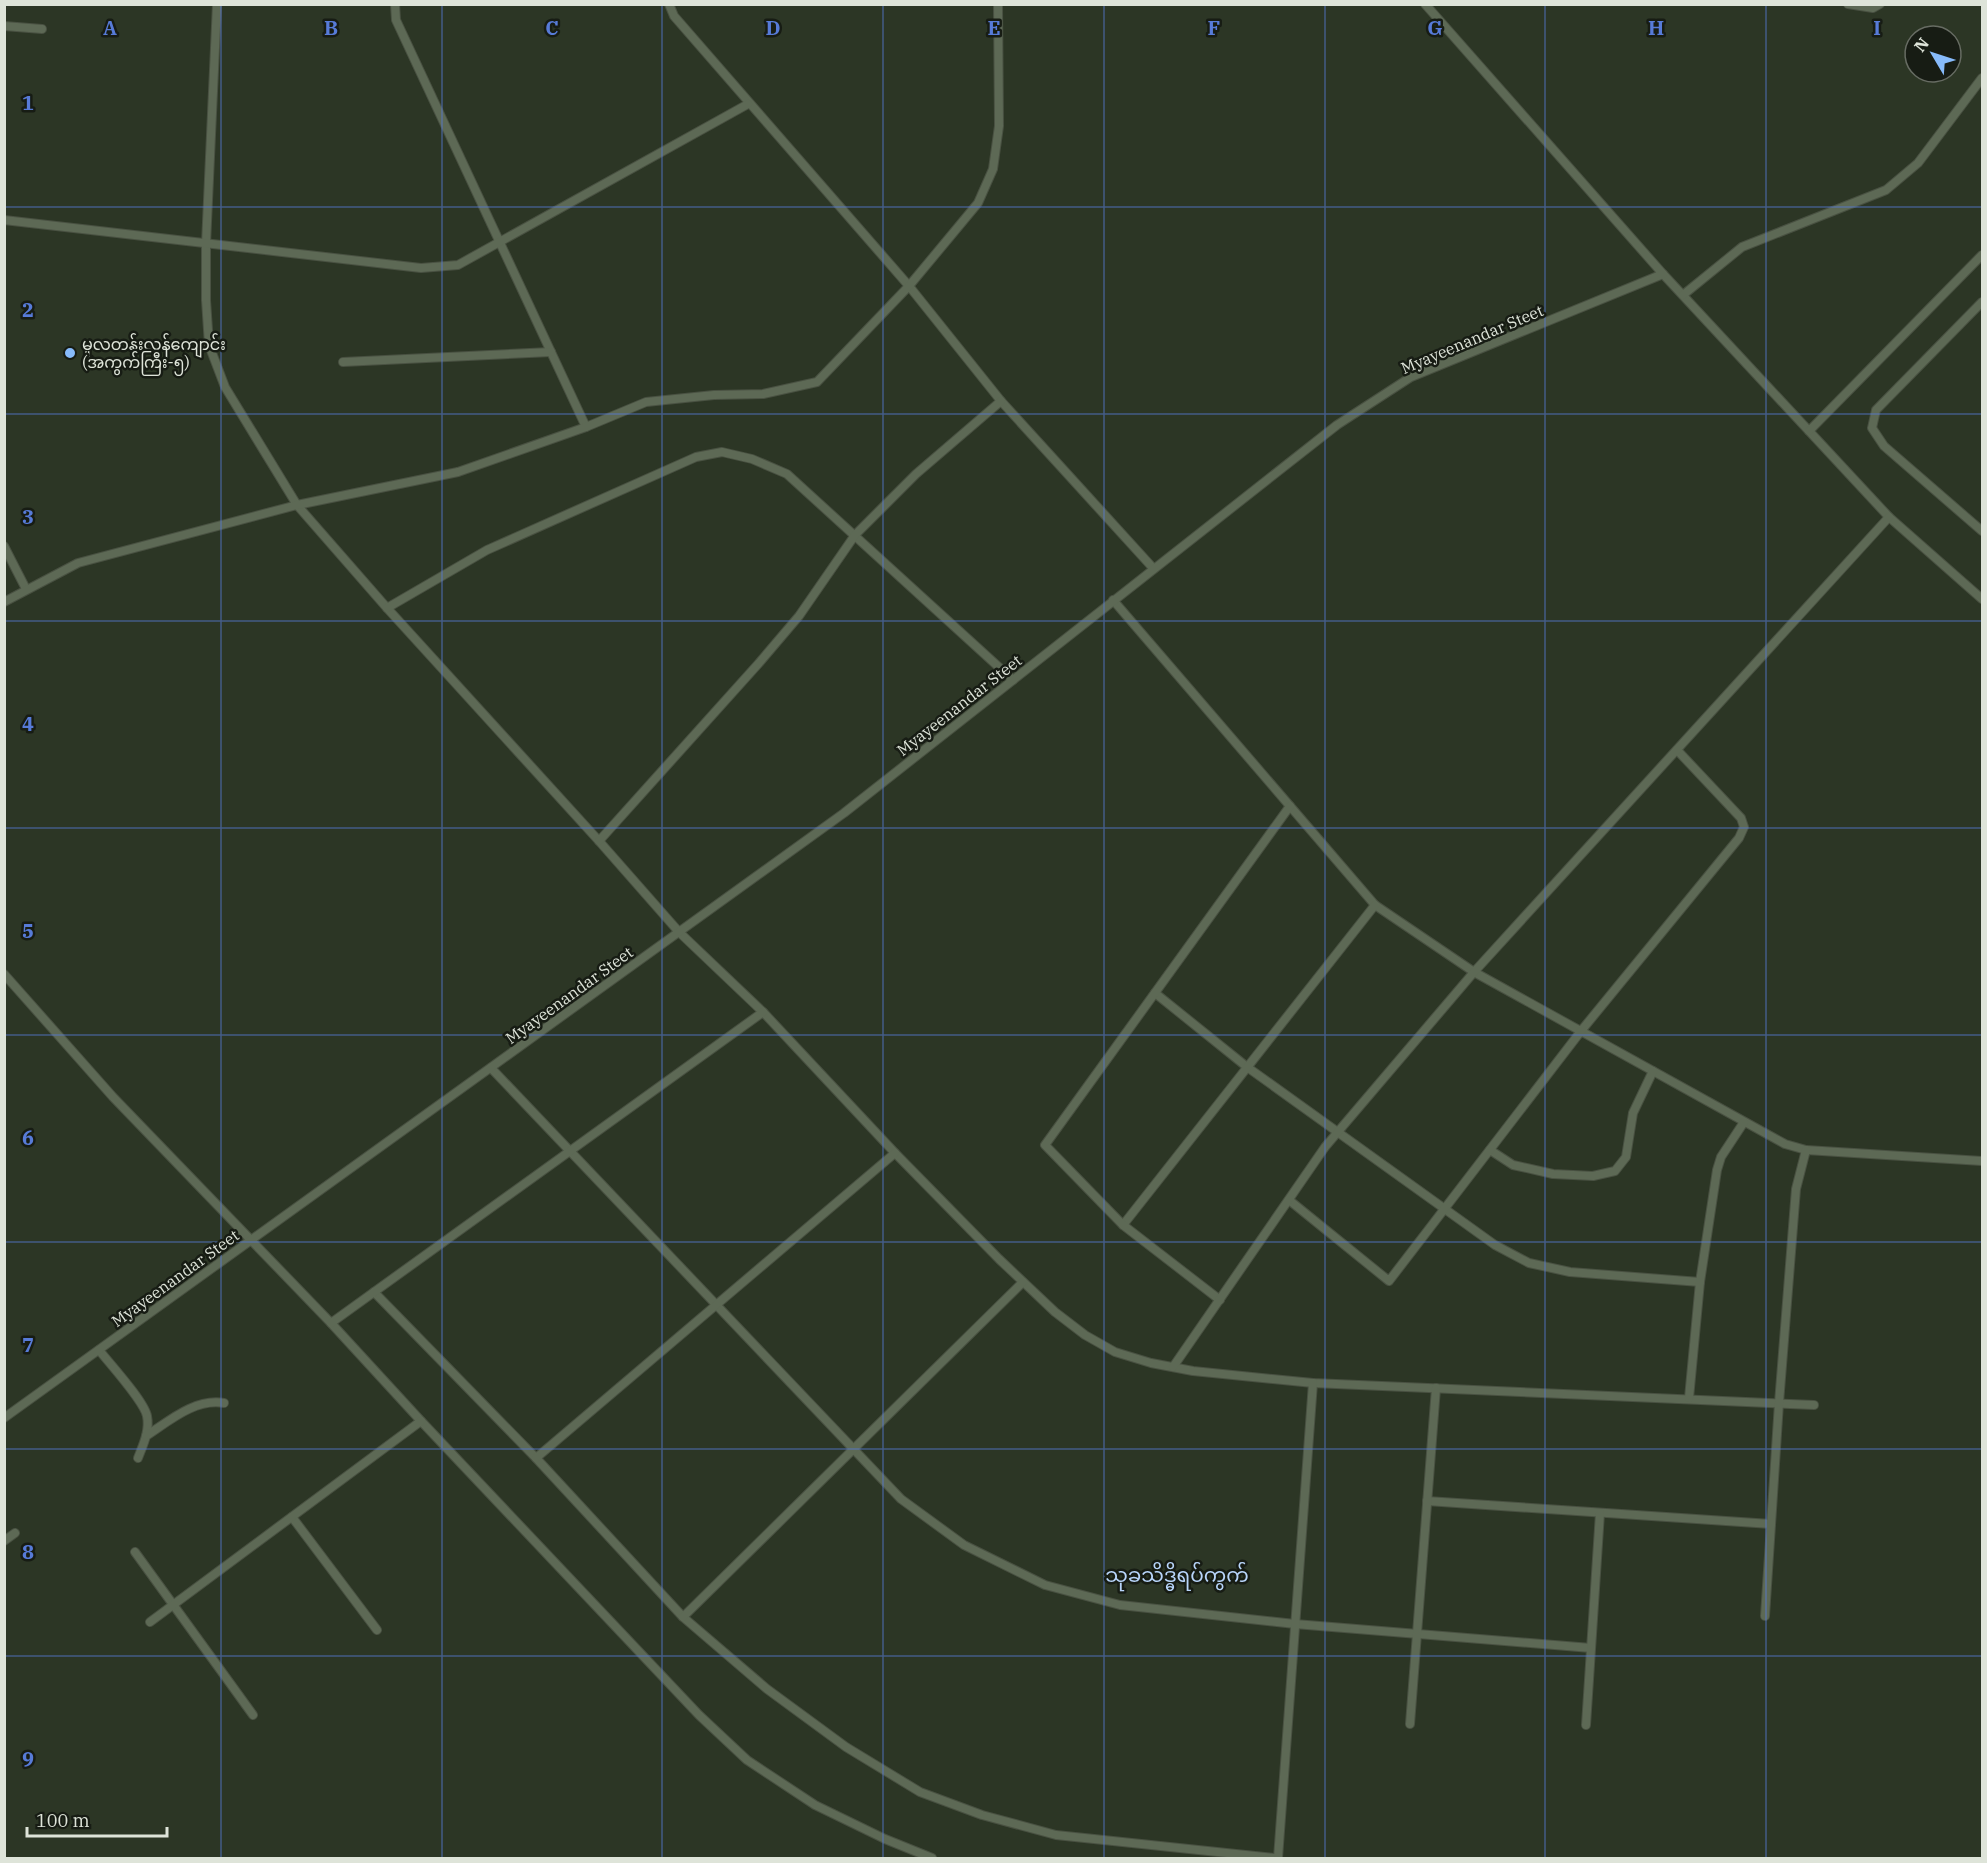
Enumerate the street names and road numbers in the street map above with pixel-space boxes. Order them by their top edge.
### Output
street label: Myayeenandar Steet [1398,300,1547,378]
street label: Myayeenandar Steet [893,650,1026,760]
street label: Myayeenandar Steet [501,942,637,1048]
street label: Myayeenandar Steet [107,1225,243,1331]

